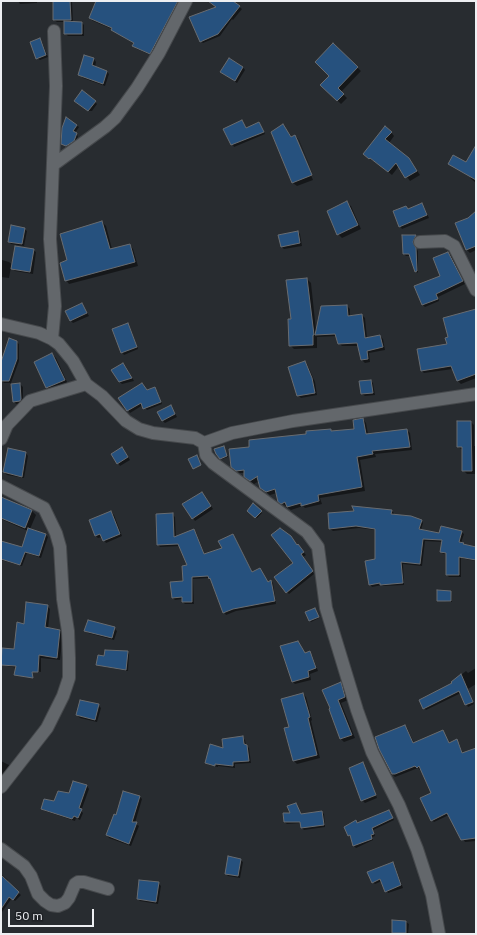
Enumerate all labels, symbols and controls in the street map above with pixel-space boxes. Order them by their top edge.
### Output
scale bar [10,901,96,927]
text: 50 m [15,908,43,923]

